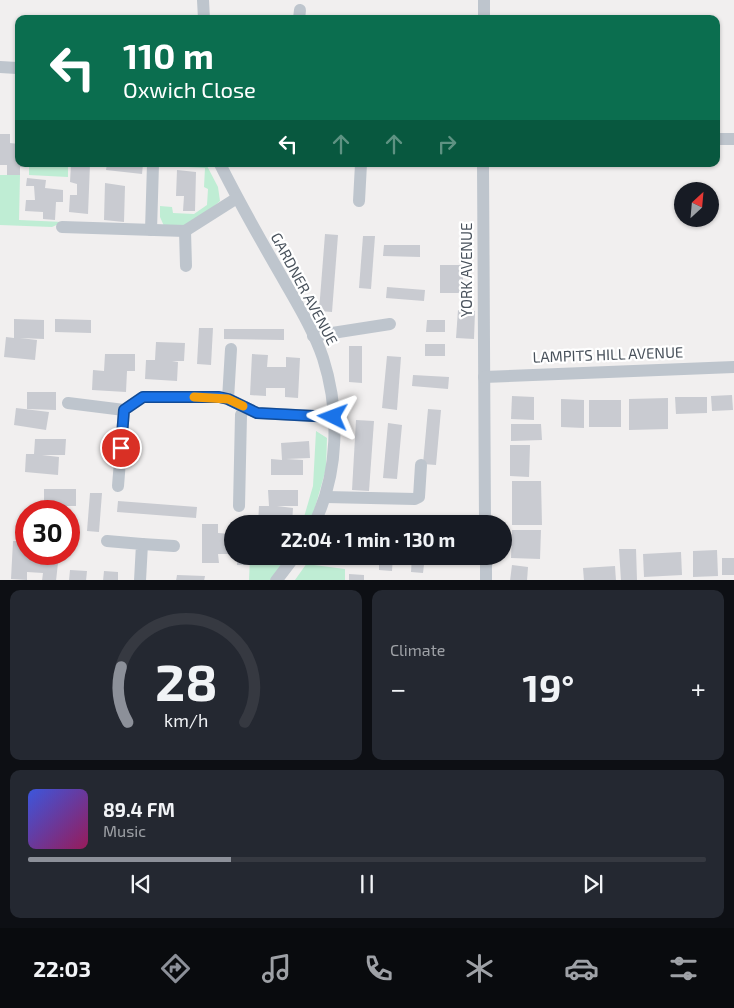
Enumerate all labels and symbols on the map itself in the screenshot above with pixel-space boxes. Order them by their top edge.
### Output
north arrow [674,182,719,228]
street label: YORK AVENUE [457,223,475,317]
street label: GARDNER AVENUE [268,229,342,348]
street label: LAMPITS HILL AVENUE [532,342,684,366]
position arrow [306,390,358,442]
pin [100,427,142,469]
speed limit sign: 30 [15,500,80,565]

